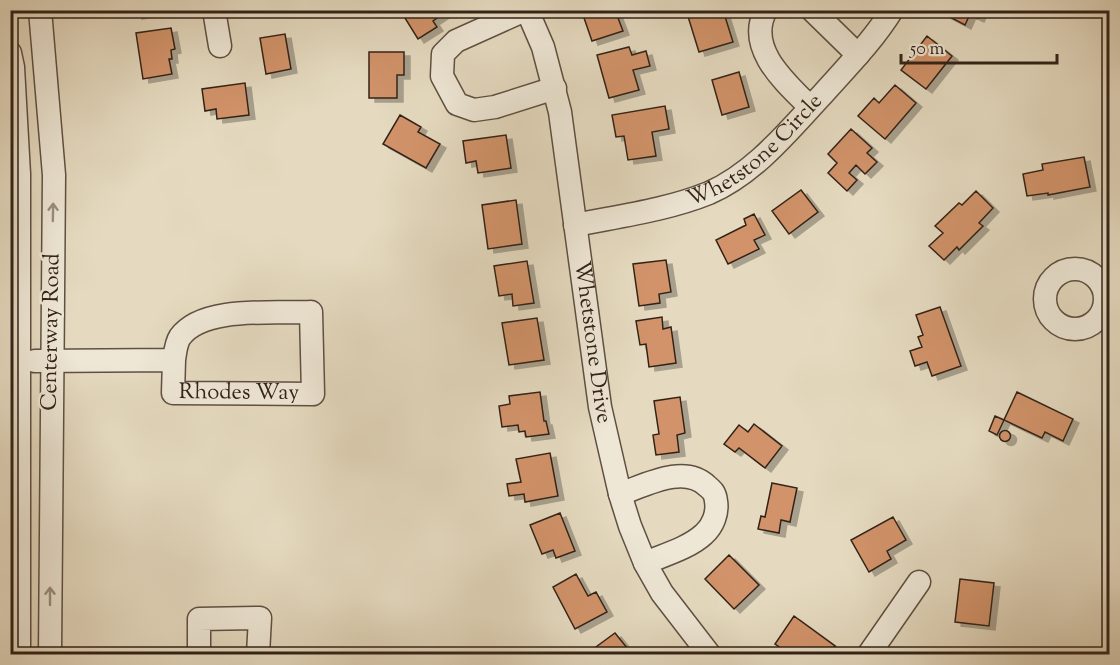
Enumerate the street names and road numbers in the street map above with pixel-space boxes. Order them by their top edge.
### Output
street label: Whetstone Circle [683,87,831,216]
street label: Centerway Road [35,253,69,411]
street label: Whetstone Drive [564,259,619,427]
street label: Rhodes Way [179,377,299,410]

